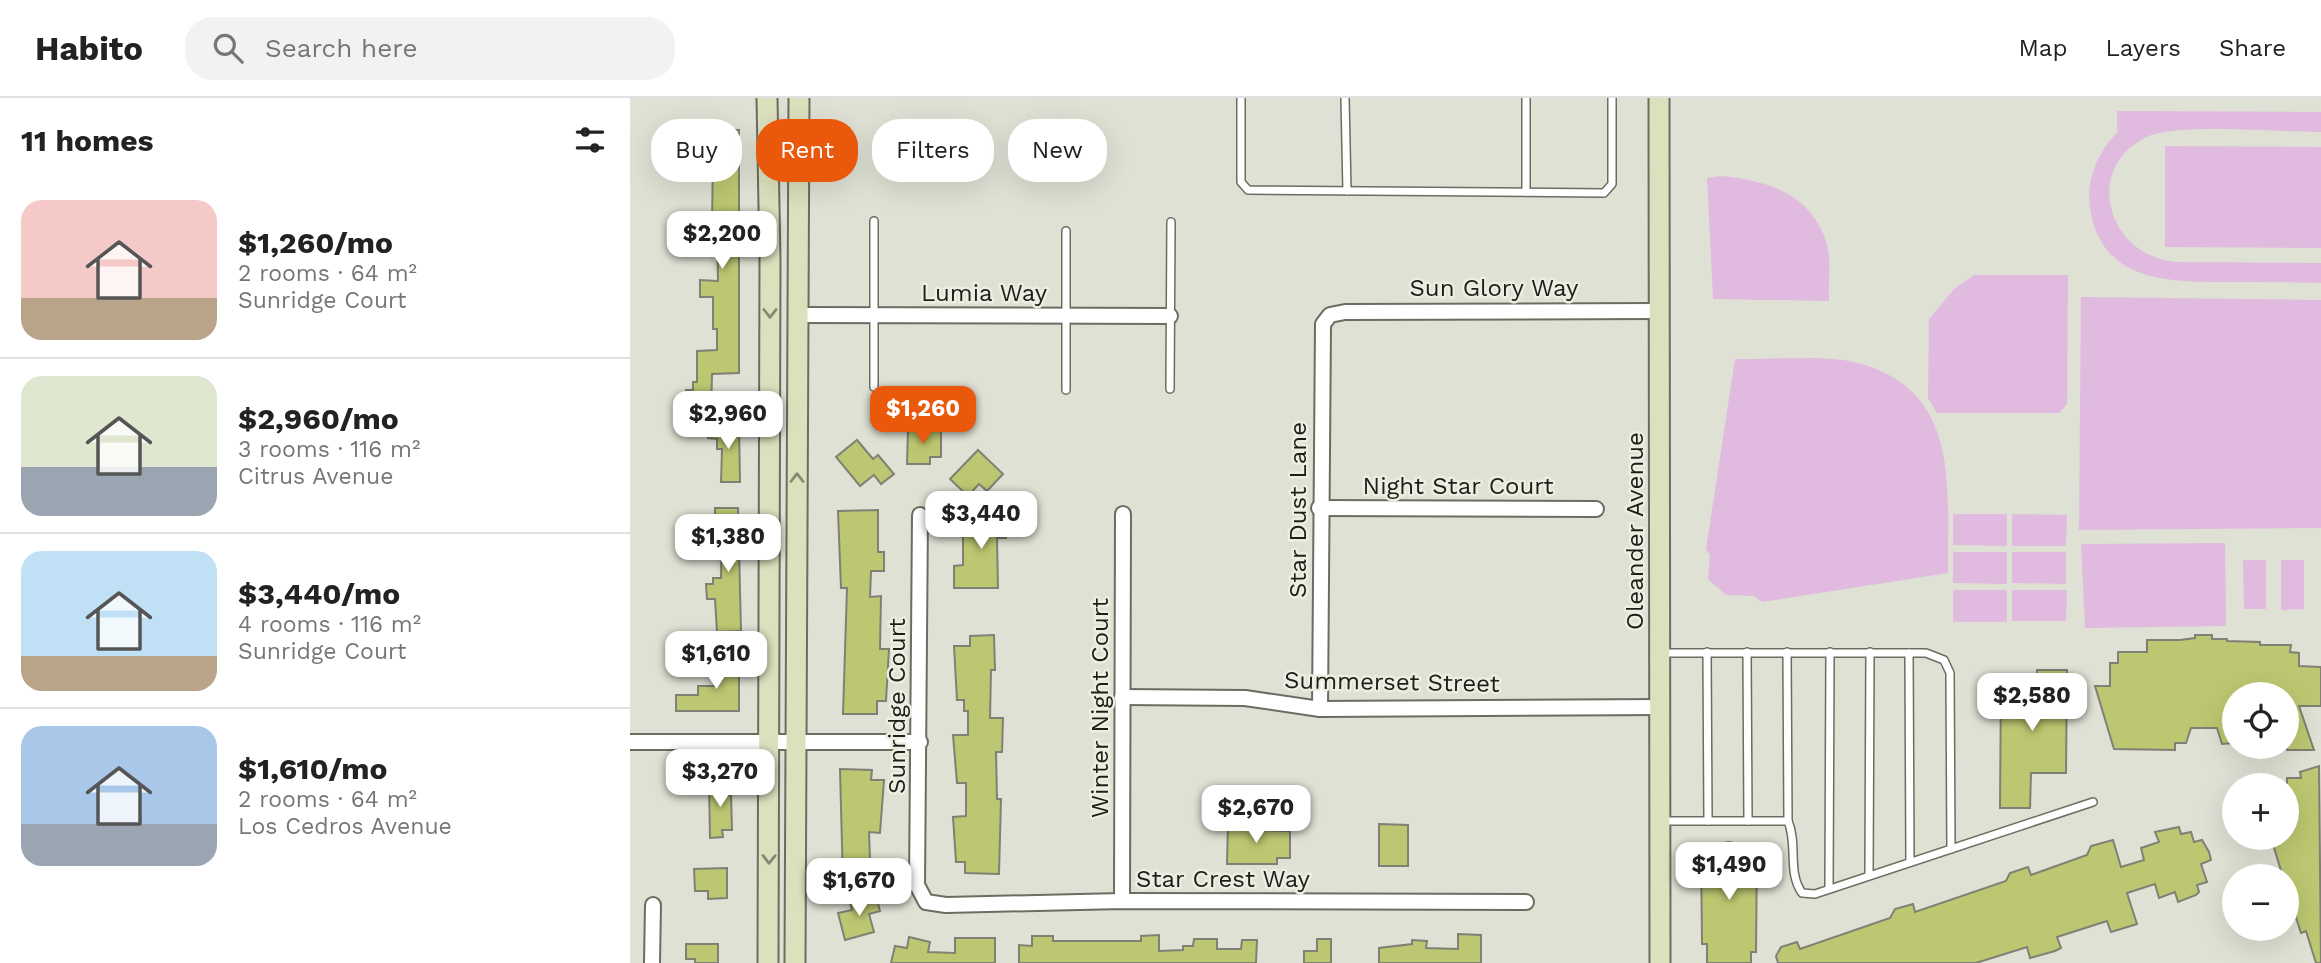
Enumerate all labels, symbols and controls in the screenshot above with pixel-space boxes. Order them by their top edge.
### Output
search box [185,17,675,80]
text: Habito [35,29,143,68]
icon: search [209,29,247,67]
text: Search here [265,33,417,63]
text: Map [2019,34,2067,62]
text: Layers [2105,34,2181,62]
text: Share [2219,34,2286,62]
chip: Buy [651,119,742,182]
chip: Rent [756,119,858,182]
chip: Filters [872,119,994,182]
chip: New [1008,119,1107,182]
icon: filters [571,121,609,159]
text: 11 homes [21,123,154,158]
pin: $2,200 [665,212,779,271]
text: $2,200 [683,220,761,247]
text: $1,260/mo [238,225,393,260]
icon: home [77,228,161,312]
text: 2 rooms · 64 m² [238,260,417,287]
street label: Sun Glory Way [1410,274,1579,302]
street label: Lumia Way [921,279,1048,307]
text: Sunridge Court [238,287,406,314]
one-way arrow [762,308,778,319]
pin: $1,260 [866,386,980,446]
pin: $2,960 [671,392,785,451]
text: $1,260 [886,395,960,422]
text: $2,960 [689,400,767,427]
text: $2,960/mo [238,401,399,436]
icon: home [77,404,161,488]
street label: Star Dust Lane [1284,422,1312,598]
street label: Oleander Avenue [1621,432,1649,630]
text: 3 rooms · 116 m² [238,436,420,463]
text: Citrus Avenue [238,463,394,490]
one-way arrow [789,472,805,482]
street label: Night Star Court [1363,472,1553,500]
pin: $3,440 [924,491,1038,551]
text: $3,440 [941,500,1021,527]
pin: $1,380 [671,514,785,574]
text: $1,380 [691,523,765,550]
text: $3,440/mo [238,576,400,611]
icon: home [77,579,161,663]
street label: Winter Night Court [1086,598,1114,818]
text: 4 rooms · 116 m² [238,611,421,638]
street label: Sunridge Court [883,618,911,794]
pin: $1,610 [659,632,773,691]
text: Sunridge Court [238,638,406,665]
text: $1,610 [681,640,751,667]
street label: Summerset Street [1284,666,1500,698]
pin: $2,580 [1975,674,2089,733]
text: $2,580 [1993,682,2071,709]
map controls [2222,682,2299,941]
button: locate [2222,682,2299,759]
pin: $3,270 [663,750,777,809]
text: $1,610/mo [238,751,387,786]
icon: home [77,754,161,838]
text: $3,270 [682,758,758,785]
button: + [2222,773,2299,850]
text: 2 rooms · 64 m² [238,786,417,813]
pin: $2,670 [1199,786,1313,845]
text: $2,670 [1218,794,1294,821]
text: Los Cedros Avenue [238,813,452,840]
pin: $1,490 [1672,842,1786,902]
text: $1,490 [1691,851,1767,878]
one-way arrow [761,854,777,865]
pin: $1,670 [802,858,916,918]
button: − [2222,864,2299,941]
street label: Star Crest Way [1136,865,1311,893]
text: $1,670 [822,867,896,894]

